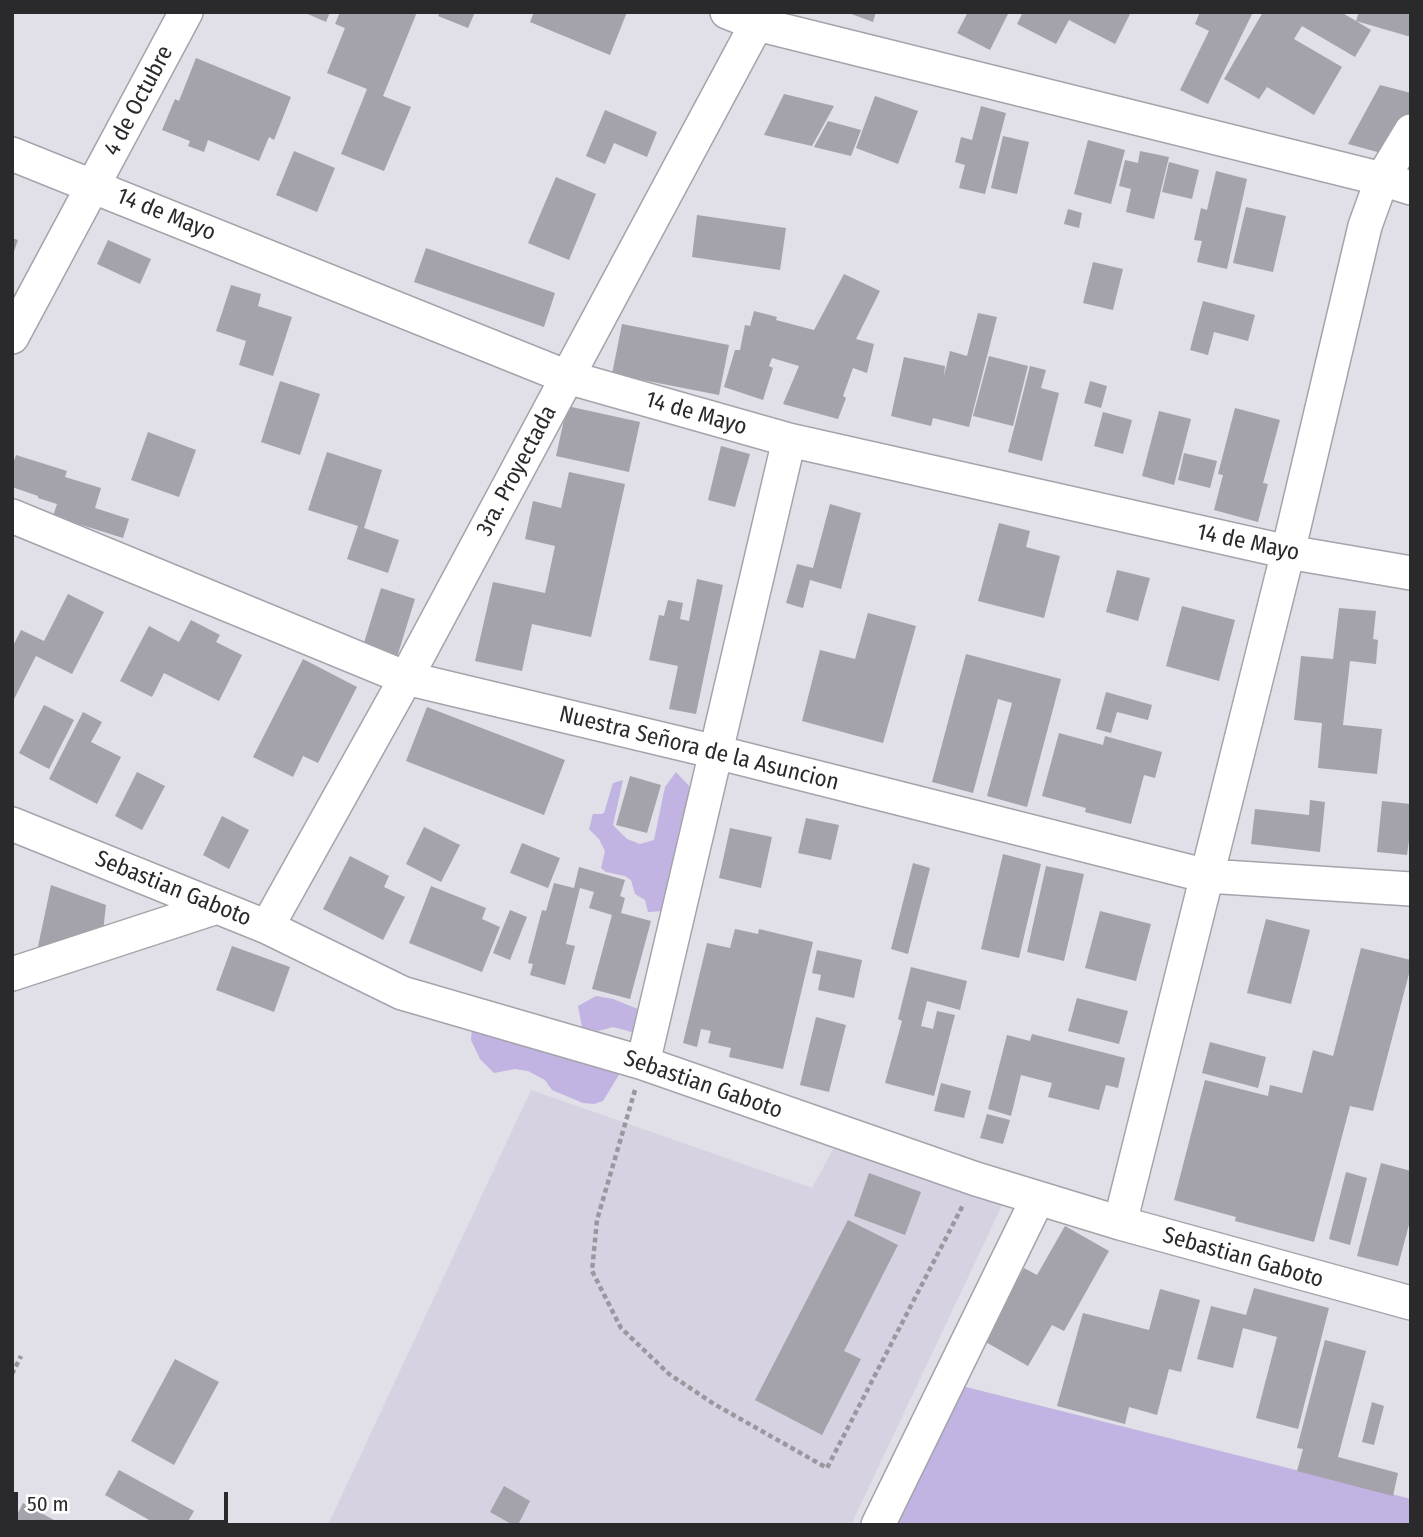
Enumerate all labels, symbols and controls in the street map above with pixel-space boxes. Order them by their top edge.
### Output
street label: 4 de Octubre [99,41,179,161]
street label: 14 de Mayo [113,183,219,247]
street label: 14 de Mayo [642,386,750,442]
street label: 3ra. Proyectada [471,401,563,541]
street label: 14 de Mayo [1194,519,1302,567]
street label: Nuestra Señora de la Asuncion [556,701,842,797]
street label: Sebastian Gaboto [91,845,255,933]
street label: Sebastian Gaboto [620,1045,786,1125]
street label: Sebastian Gaboto [1159,1222,1327,1294]
scale bar [18,1478,231,1522]
text: 50 m [27,1491,69,1517]

